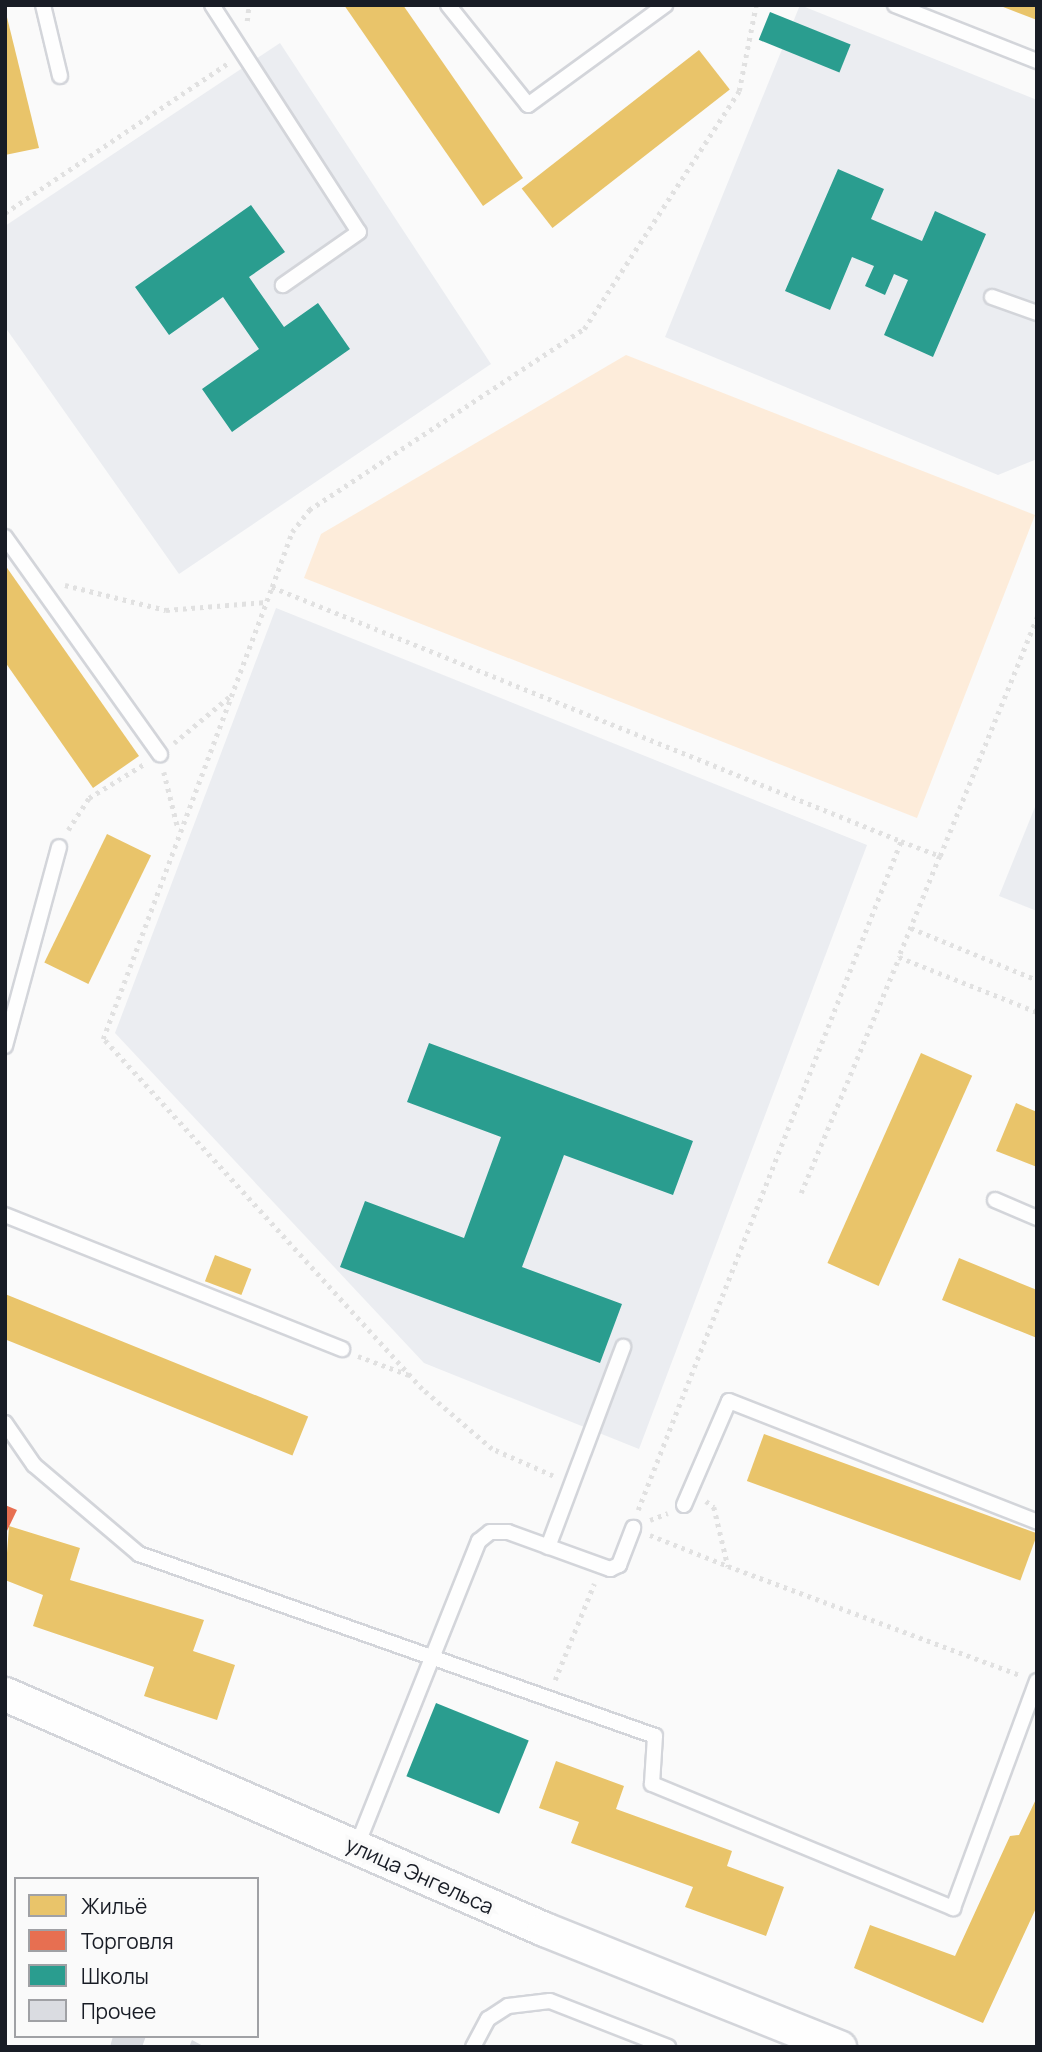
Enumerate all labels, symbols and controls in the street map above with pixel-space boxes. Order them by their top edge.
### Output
street label: улица Энгельса [342,1831,498,1919]
legend [14,1877,259,2038]
text: Жильё [81,1892,147,1920]
text: Торговля [81,1927,174,1955]
text: Школы [81,1962,149,1990]
text: Прочее [81,1997,156,2025]

